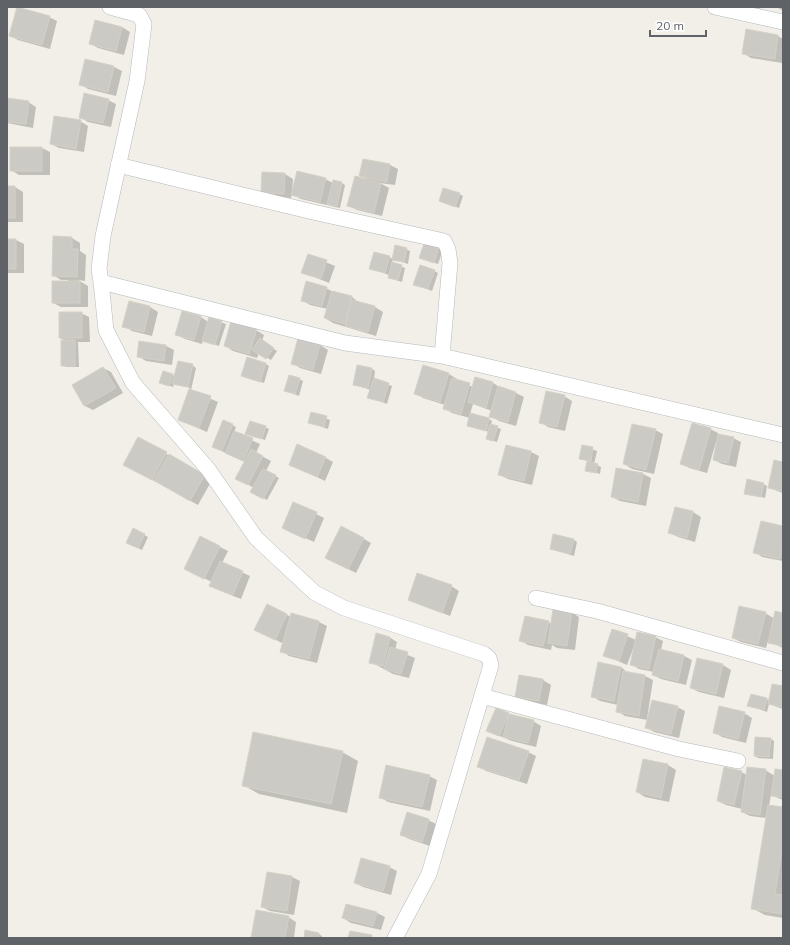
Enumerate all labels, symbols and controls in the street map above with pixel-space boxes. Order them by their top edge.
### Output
scale bar [650,12,706,38]
text: 20 m [656,18,684,33]

